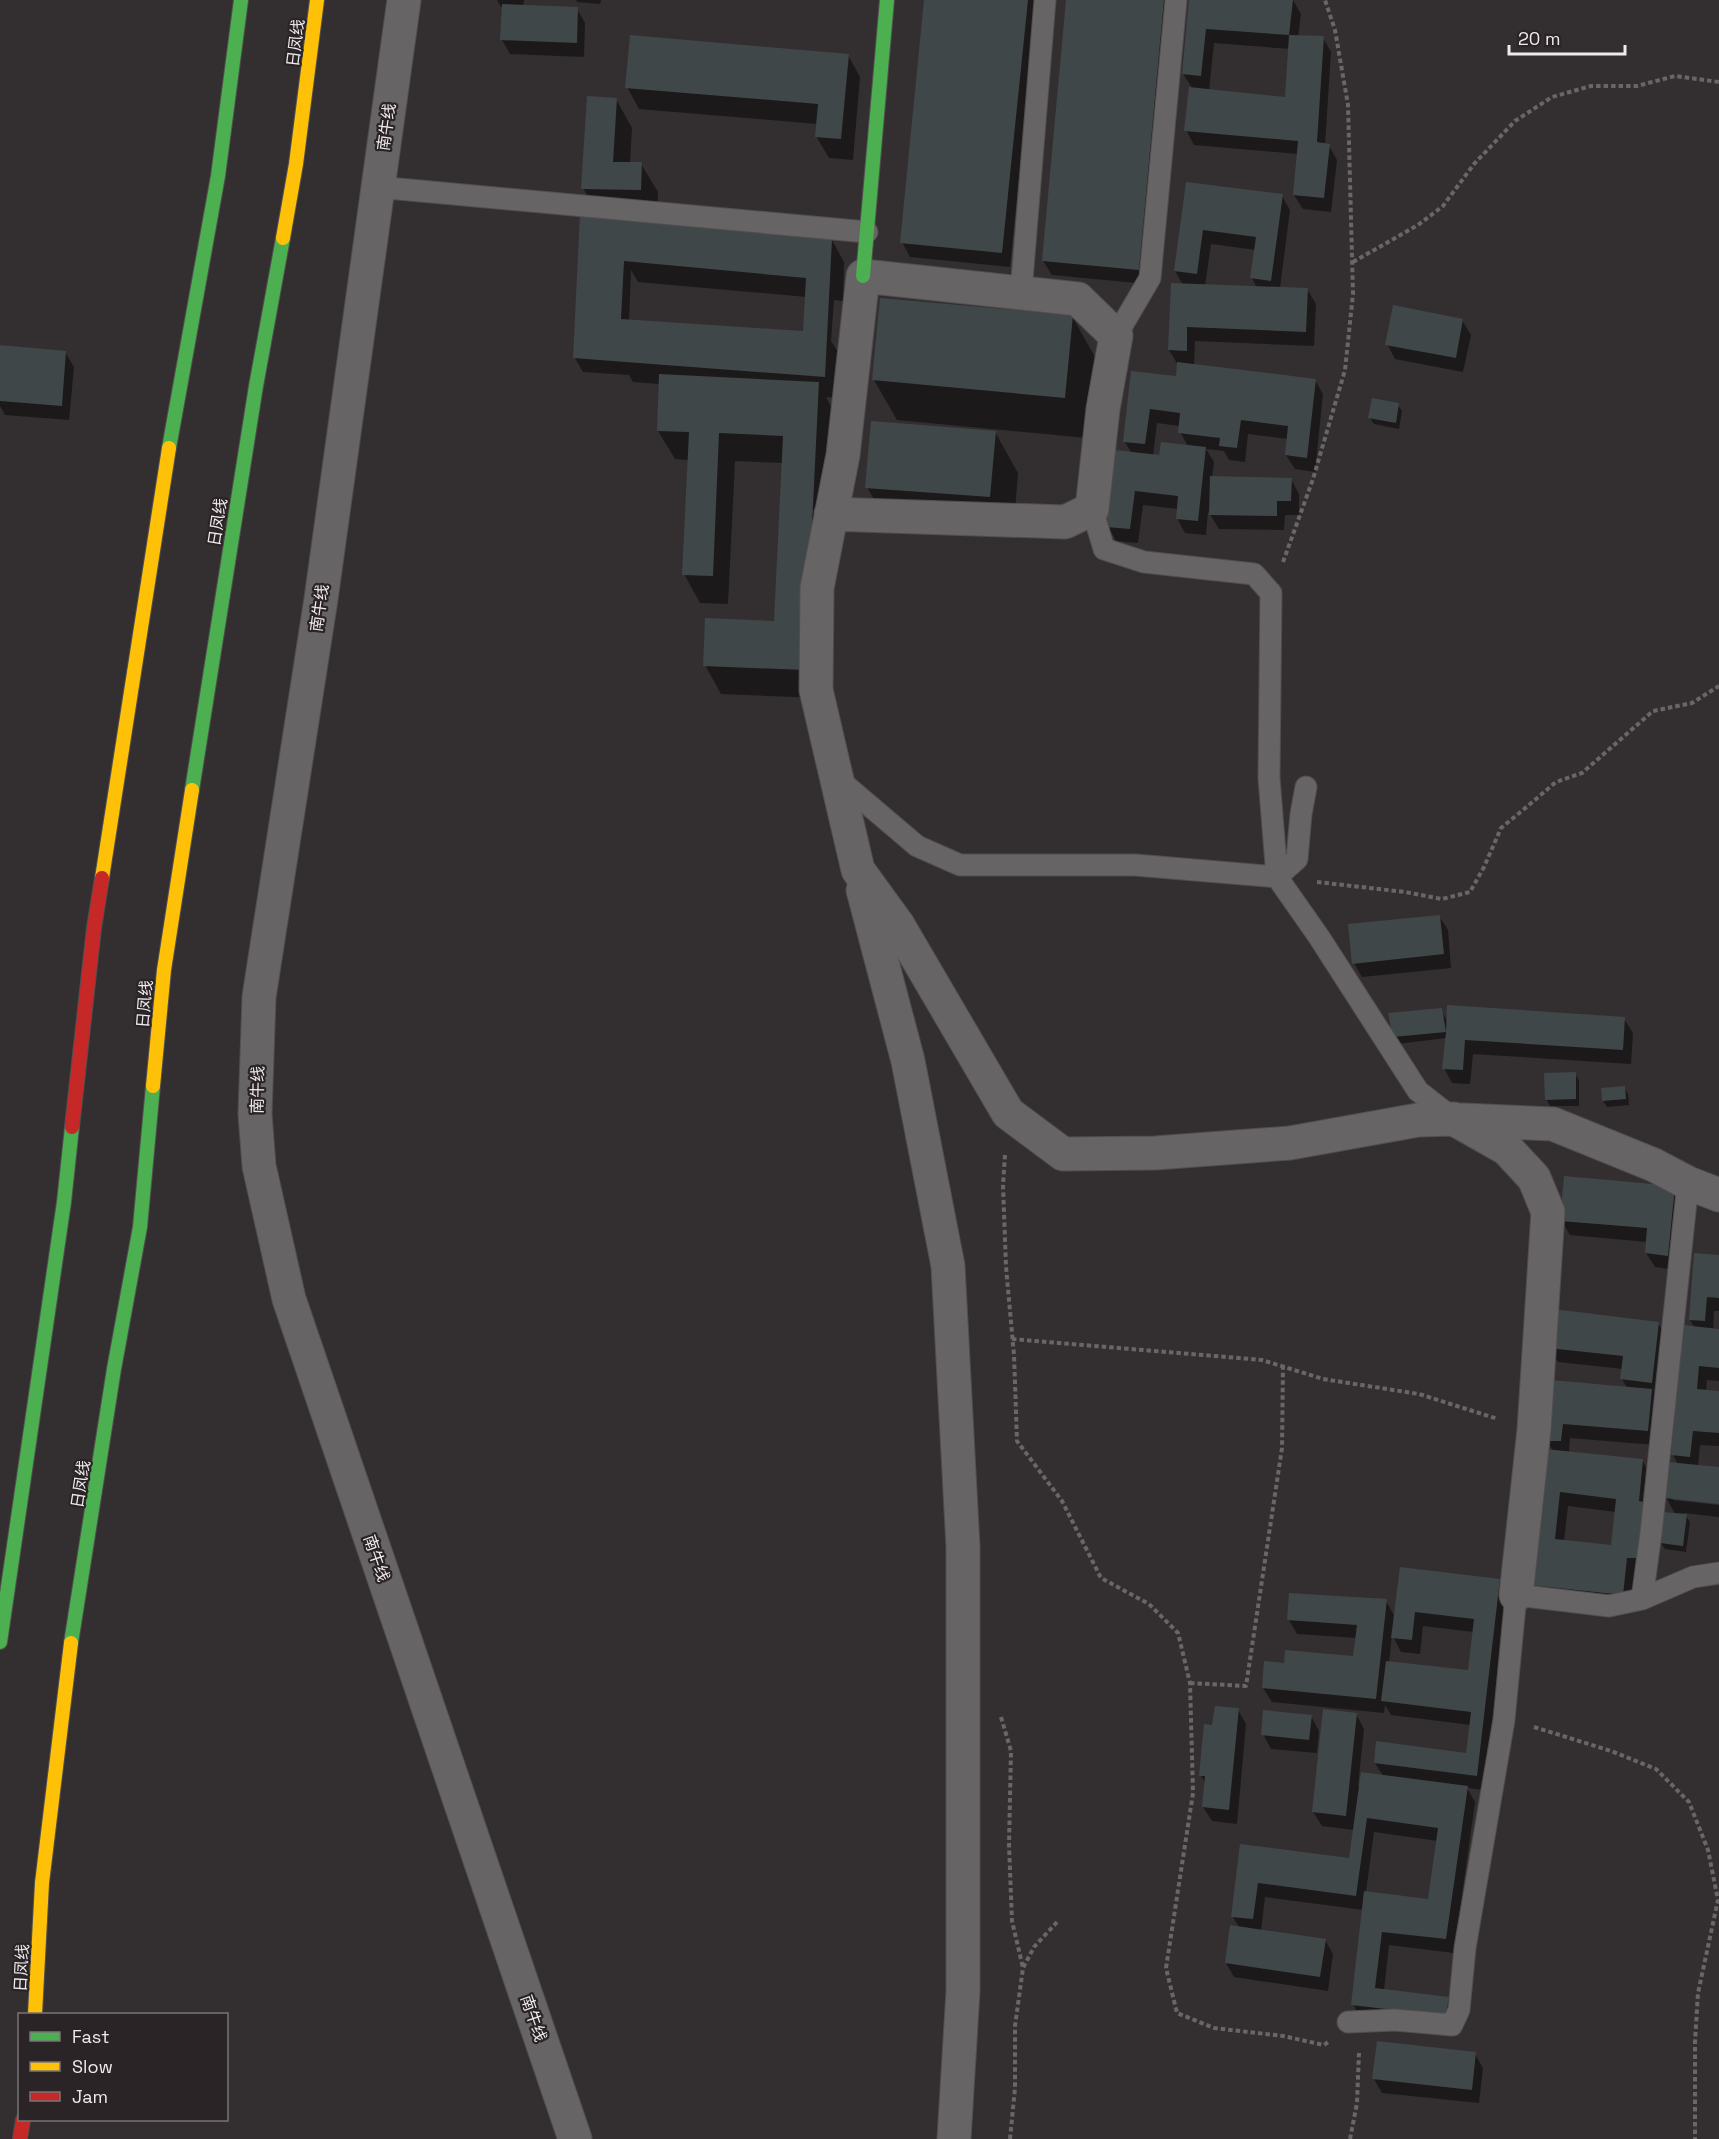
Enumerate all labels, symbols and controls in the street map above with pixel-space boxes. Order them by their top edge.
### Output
street label: 日凤线 [282,18,309,68]
scale bar [1509,18,1624,56]
text: 20 m [1518,27,1561,50]
street label: 南牛线 [373,102,400,152]
street label: 日凤线 [203,497,232,547]
street label: 南牛线 [306,583,333,633]
street label: 日凤线 [132,979,157,1029]
street label: 南牛线 [247,1066,268,1114]
street label: 日凤线 [66,1459,95,1509]
street label: 南牛线 [359,1532,394,1584]
street label: 日凤线 [10,1944,33,1993]
street label: 南牛线 [516,1992,551,2044]
legend [18,2013,228,2121]
text: Fast [72,2025,109,2048]
text: Slow [72,2055,113,2078]
text: Jam [72,2085,108,2108]

